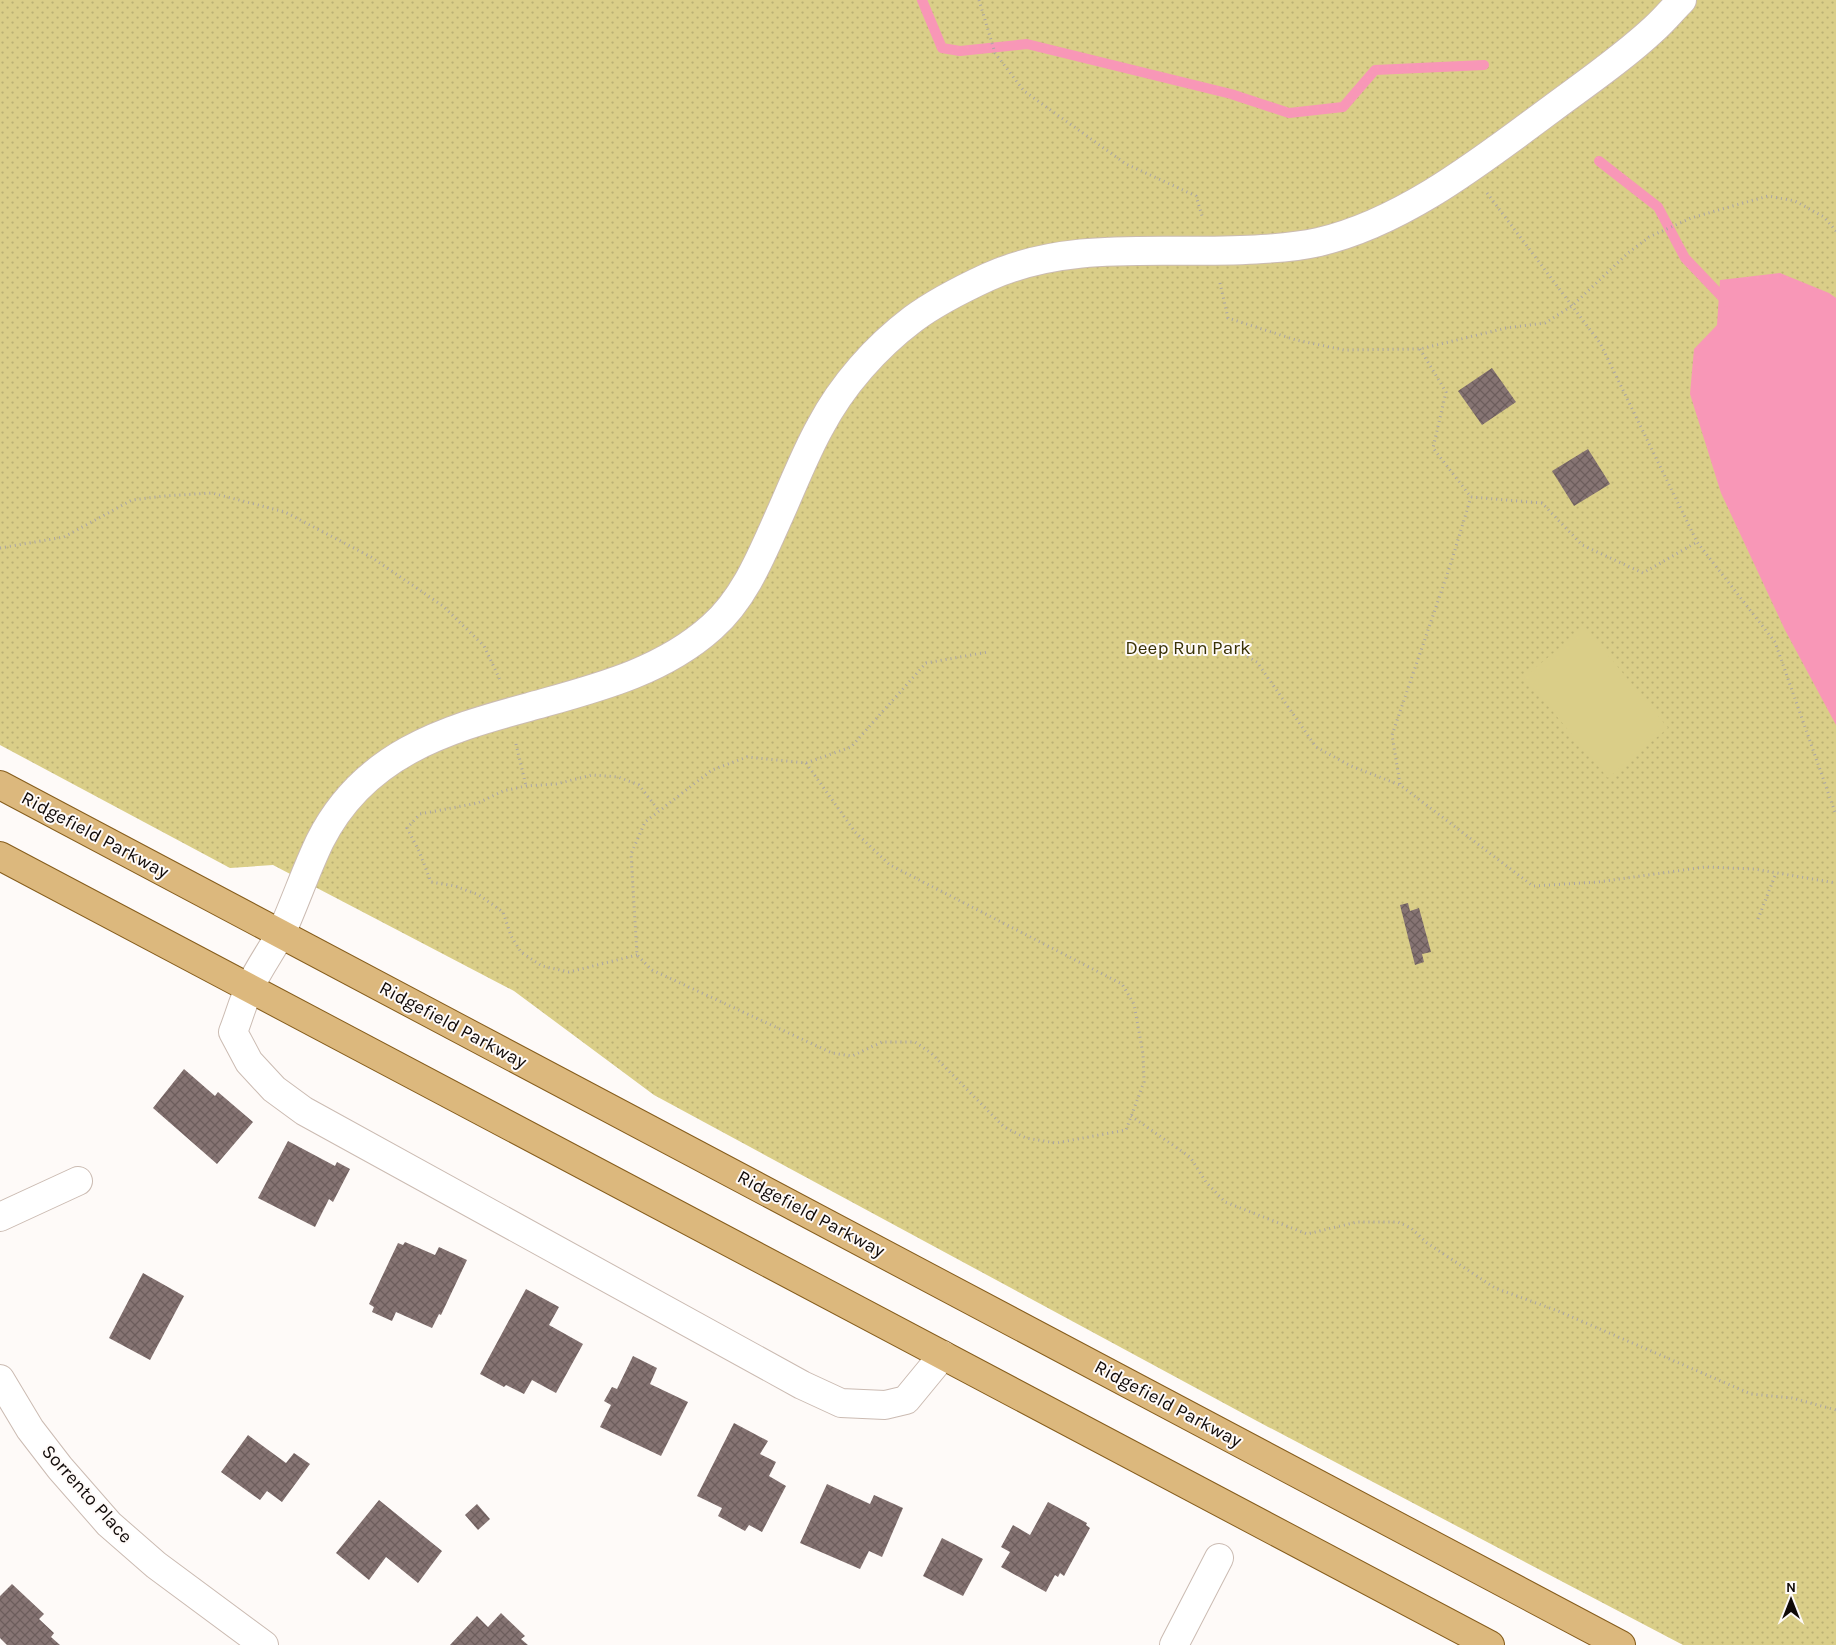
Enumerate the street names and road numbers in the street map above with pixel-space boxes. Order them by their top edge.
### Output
street label: Ridgefield Parkway [18,787,173,883]
street label: Ridgefield Parkway [376,977,531,1073]
street label: Ridgefield Parkway [734,1166,889,1262]
street label: Ridgefield Parkway [1091,1356,1246,1452]
street label: Sorrento Place [37,1440,137,1548]

